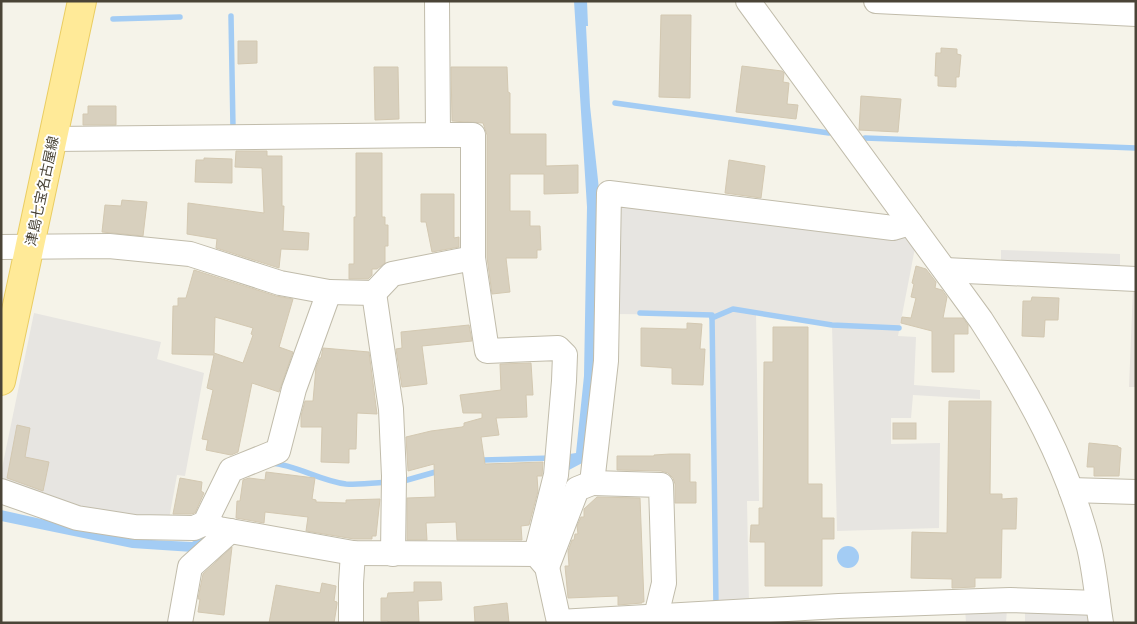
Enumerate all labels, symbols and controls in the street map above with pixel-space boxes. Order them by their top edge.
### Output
street label: 津島七宝名古屋線 [23,135,61,247]

